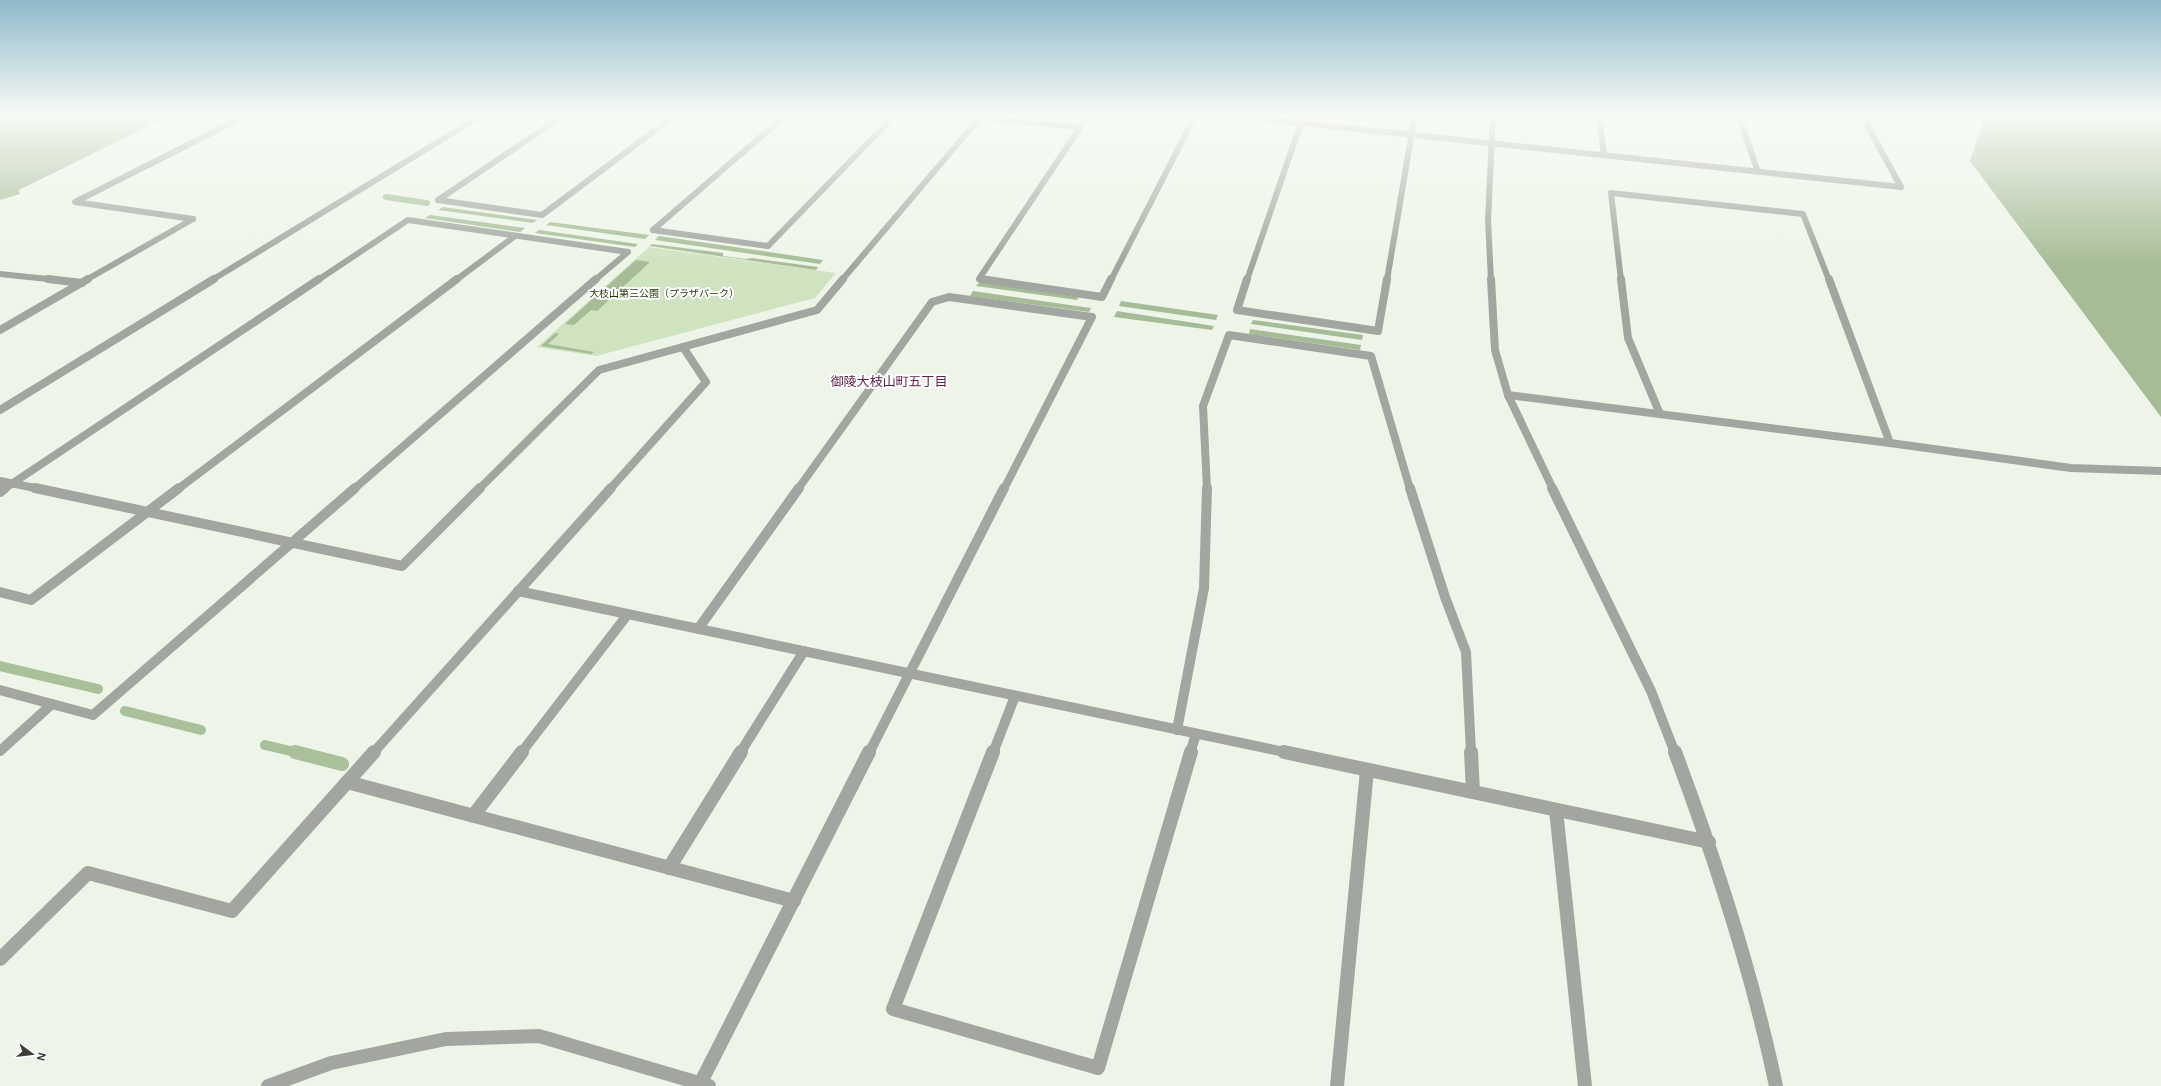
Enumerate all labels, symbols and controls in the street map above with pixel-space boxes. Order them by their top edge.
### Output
park label: 大枝山第三公園（プラザパーク） [589,287,739,300]
district label: 御陵大枝山町五丁目 [830,373,948,390]
north arrow [12,1034,52,1074]
text: N [34,1051,49,1062]

